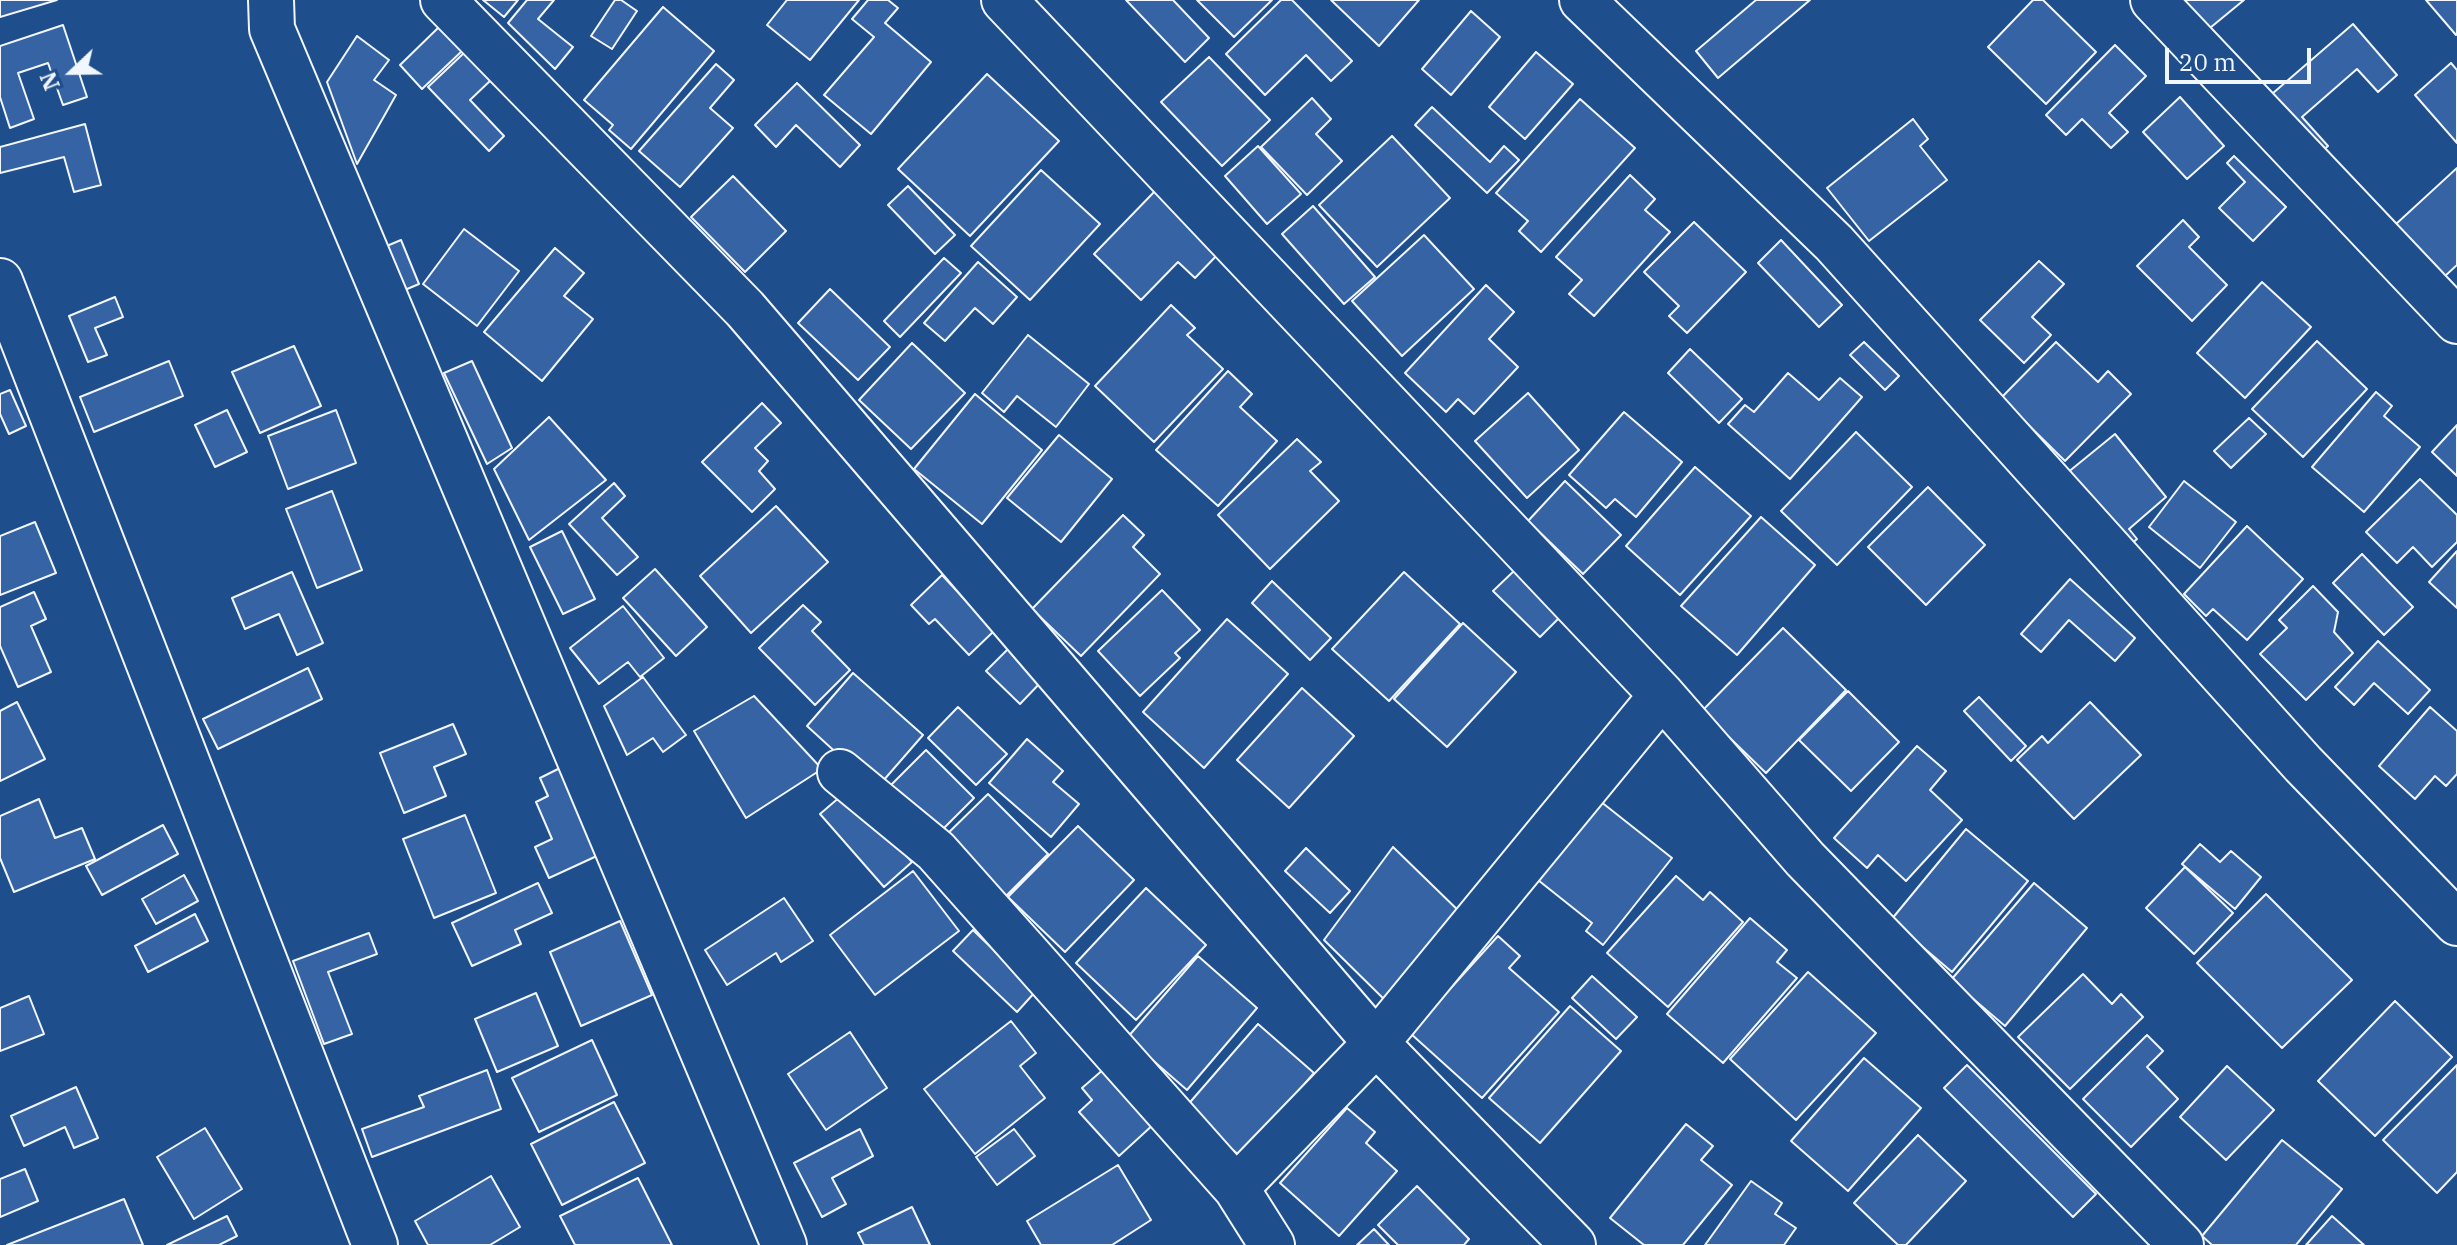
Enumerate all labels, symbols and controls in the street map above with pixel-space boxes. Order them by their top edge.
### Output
north arrow [32,32,112,112]
scale bar [2169,32,2315,82]
text: 20 m [2179,46,2236,78]
text: N [33,68,66,95]

